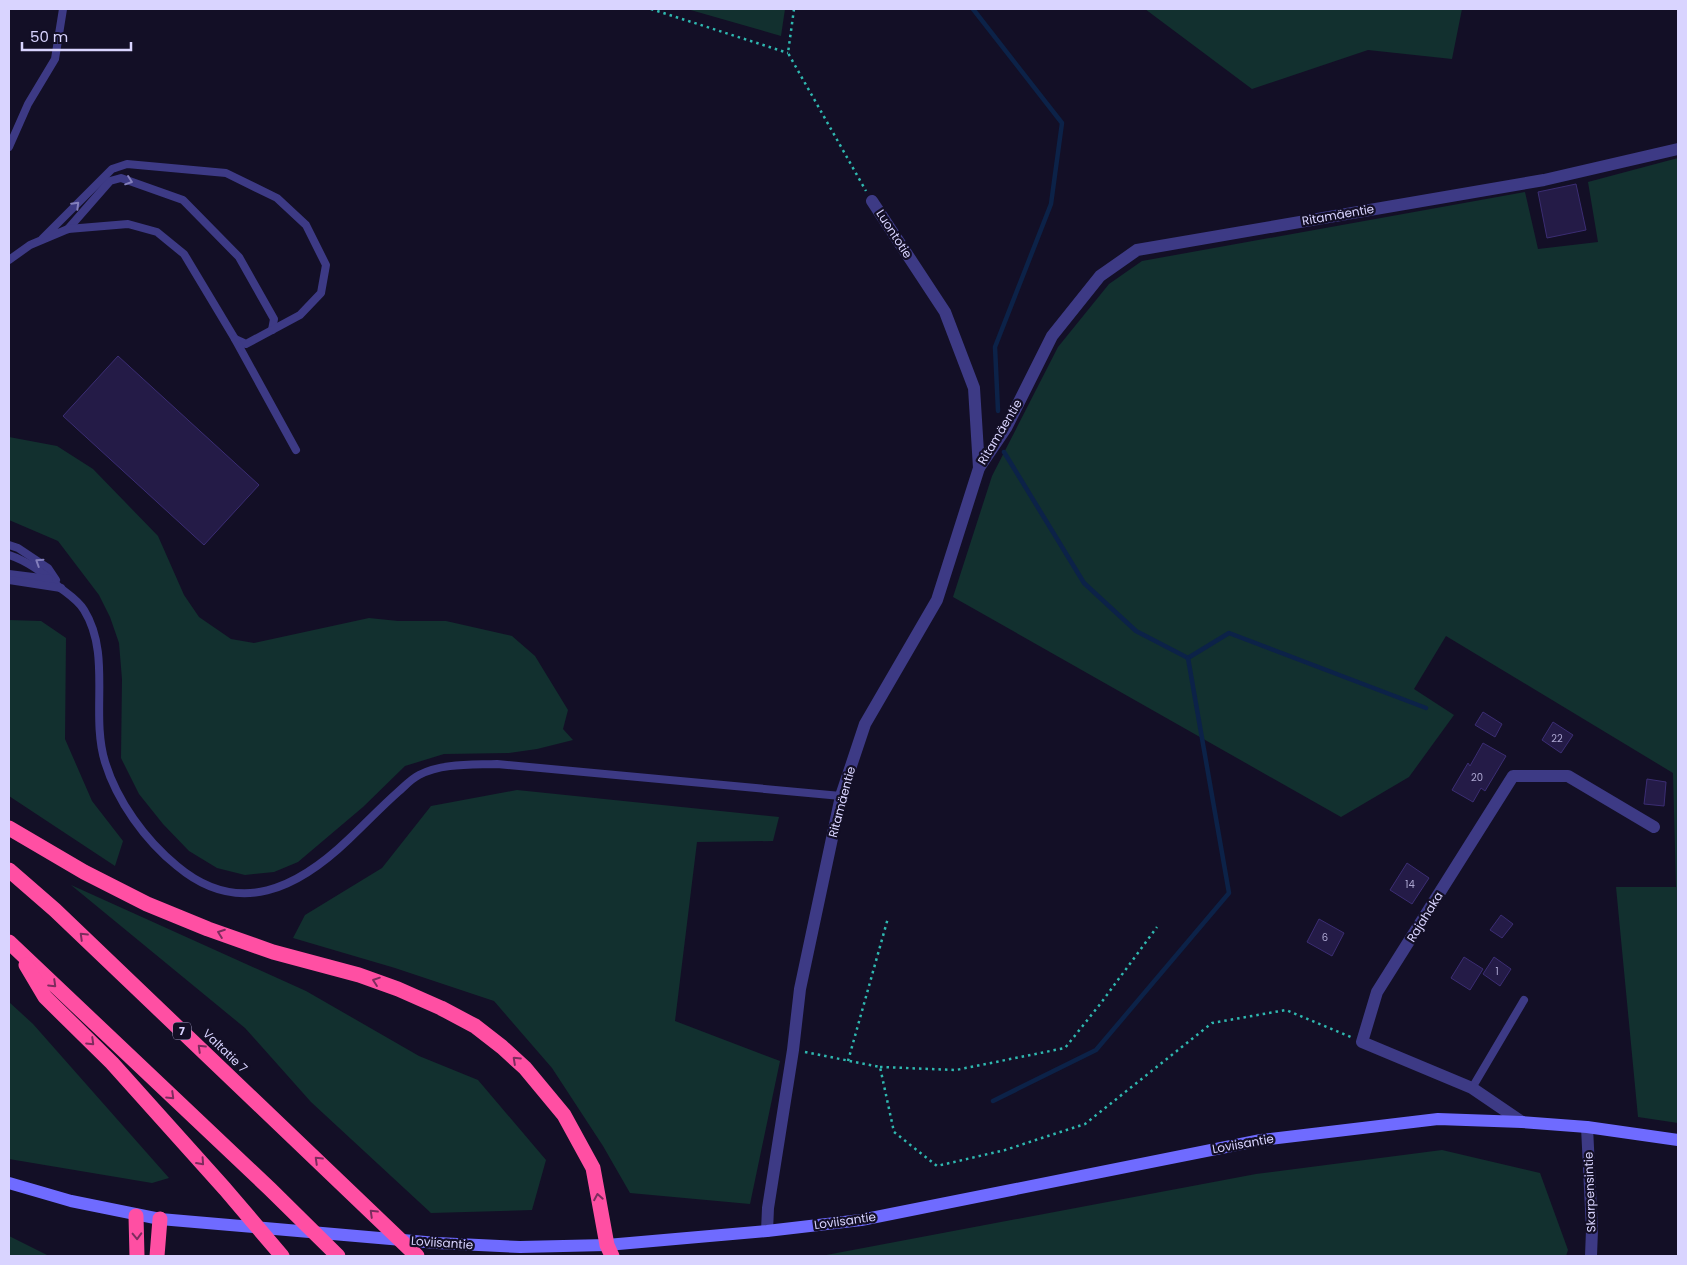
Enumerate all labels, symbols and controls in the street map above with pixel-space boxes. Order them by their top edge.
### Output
scale bar [22,20,131,52]
text: 50 m [30,26,68,47]
one-way arrow [124,175,132,185]
street label: Ritamäentie [1300,200,1375,229]
one-way arrow [70,202,79,211]
street label: Luontotie [872,206,917,261]
street label: Ritamäentie [973,396,1026,467]
one-way arrow [36,559,45,568]
house number: 22 [1551,731,1563,746]
street label: Ritamäentie [824,764,859,839]
house number: 20 [1471,770,1483,785]
house number: 14 [1405,877,1415,892]
street label: Rajahaka [1402,888,1447,945]
one-way arrow [217,929,226,939]
house number: 6 [1322,930,1328,945]
one-way arrow [80,933,89,942]
house number: 1 [1495,964,1499,979]
one-way arrow [373,977,381,987]
one-way arrow [48,978,57,987]
road number: 7 [173,1022,191,1040]
street label: Valtatie 7 [199,1025,252,1077]
one-way arrow [86,1037,95,1046]
one-way arrow [197,1045,206,1054]
one-way arrow [513,1057,522,1066]
one-way arrow [166,1090,175,1099]
street label: Loviisantie [1211,1130,1275,1157]
street label: Skarpensintie [1580,1151,1599,1233]
one-way arrow [195,1157,204,1166]
one-way arrow [315,1157,324,1166]
one-way arrow [594,1193,604,1202]
street label: Loviisantie [813,1208,877,1233]
one-way arrow [370,1210,379,1219]
one-way arrow [131,1232,142,1240]
street label: Loviisantie [410,1232,474,1253]

